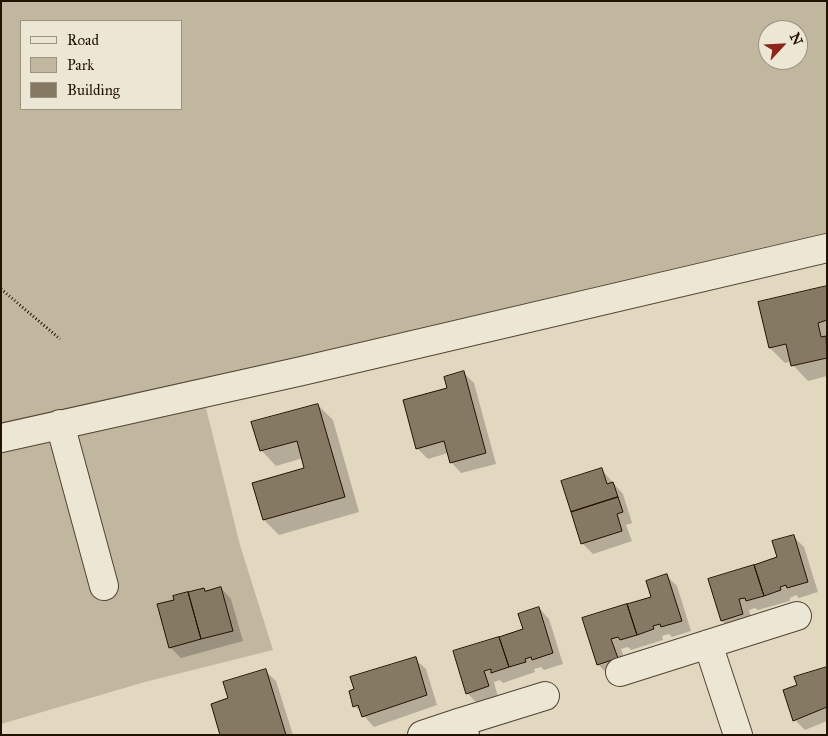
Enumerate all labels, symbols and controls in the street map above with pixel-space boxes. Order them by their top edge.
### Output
legend [20,20,182,110]
north arrow [758,20,808,70]
text: N [786,30,806,48]
text: Road [67,31,99,49]
text: Park [67,56,94,74]
text: Building [67,81,120,99]

